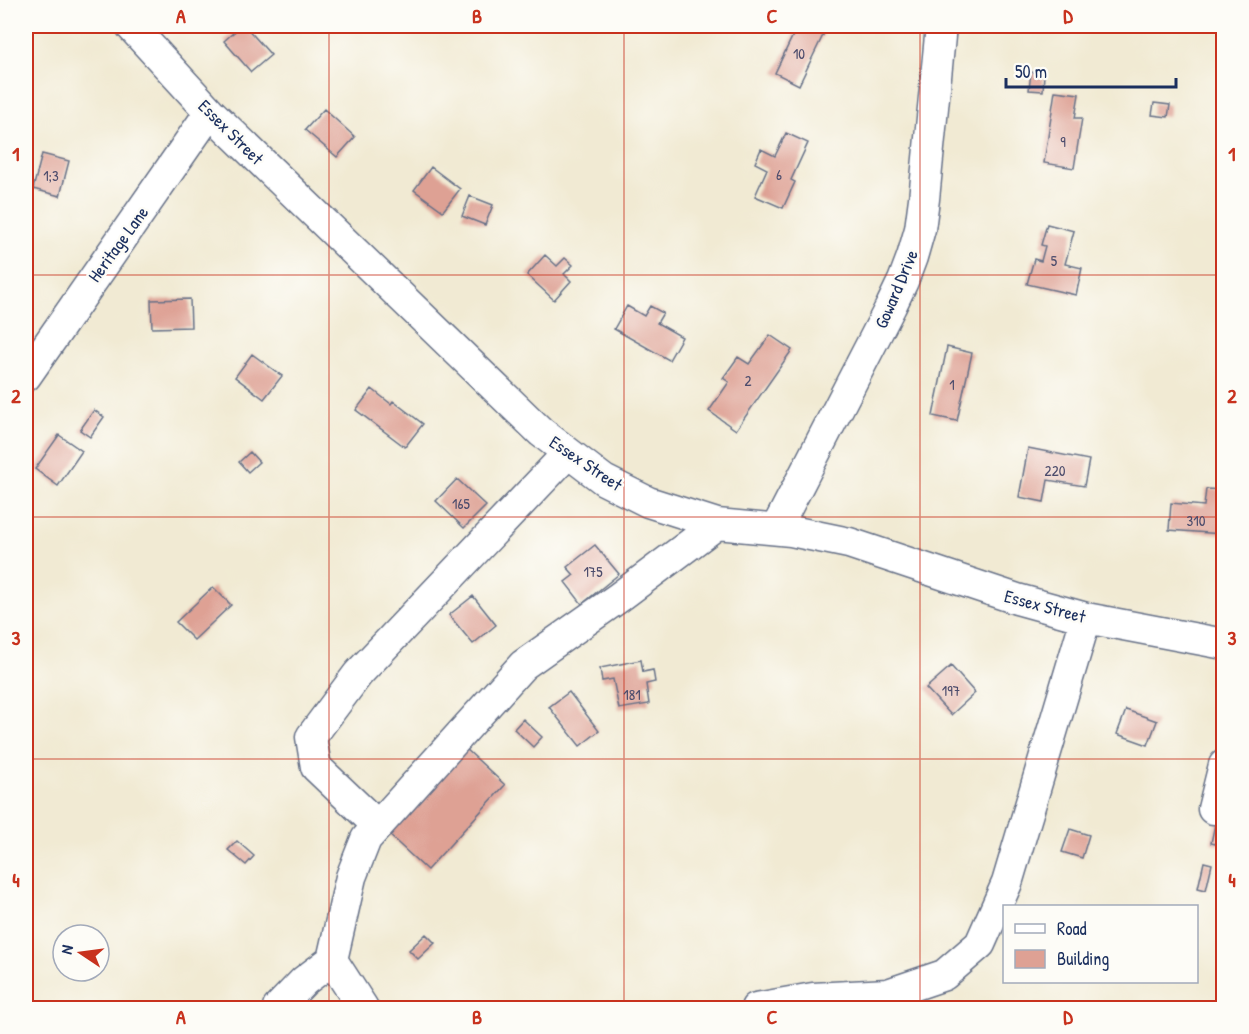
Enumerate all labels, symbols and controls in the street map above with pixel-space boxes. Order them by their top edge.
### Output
text: A [176,2,186,29]
text: B [472,2,482,29]
text: C [767,2,778,29]
text: D [1063,2,1073,29]
house number: 10 [793,43,805,64]
scale bar [1006,51,1176,89]
text: 50 m [1015,59,1047,84]
street label: Essex Street [193,94,270,171]
house number: 9 [1060,131,1066,152]
text: 1 [12,140,20,167]
text: 1 [1228,140,1236,167]
house number: 6 [776,164,782,185]
house number: 1;3 [43,165,59,186]
street label: Heritage Lane [82,201,154,287]
street label: Goward Drive [868,246,924,332]
house number: 5 [1051,250,1058,271]
house number: 2 [744,370,752,391]
house number: 1 [949,374,955,395]
text: 2 [11,382,21,409]
text: 2 [1227,382,1237,409]
street label: Essex Street [545,429,628,497]
house number: 220 [1045,460,1066,481]
house number: 165 [452,493,471,514]
house number: 310 [1187,510,1206,531]
house number: 175 [583,561,603,582]
street label: Essex Street [1002,583,1089,629]
text: 3 [12,624,21,651]
text: 3 [1228,624,1237,651]
house number: 197 [942,680,960,701]
house number: 181 [623,684,641,705]
text: 4 [12,866,20,893]
text: 4 [1228,866,1236,893]
legend [1003,905,1198,983]
text: Road [1057,916,1087,941]
north arrow [51,923,111,983]
text: N [55,943,78,956]
text: Building [1057,946,1109,971]
text: A [176,1003,186,1030]
text: B [472,1003,482,1030]
text: C [767,1003,778,1030]
text: D [1063,1003,1073,1030]

